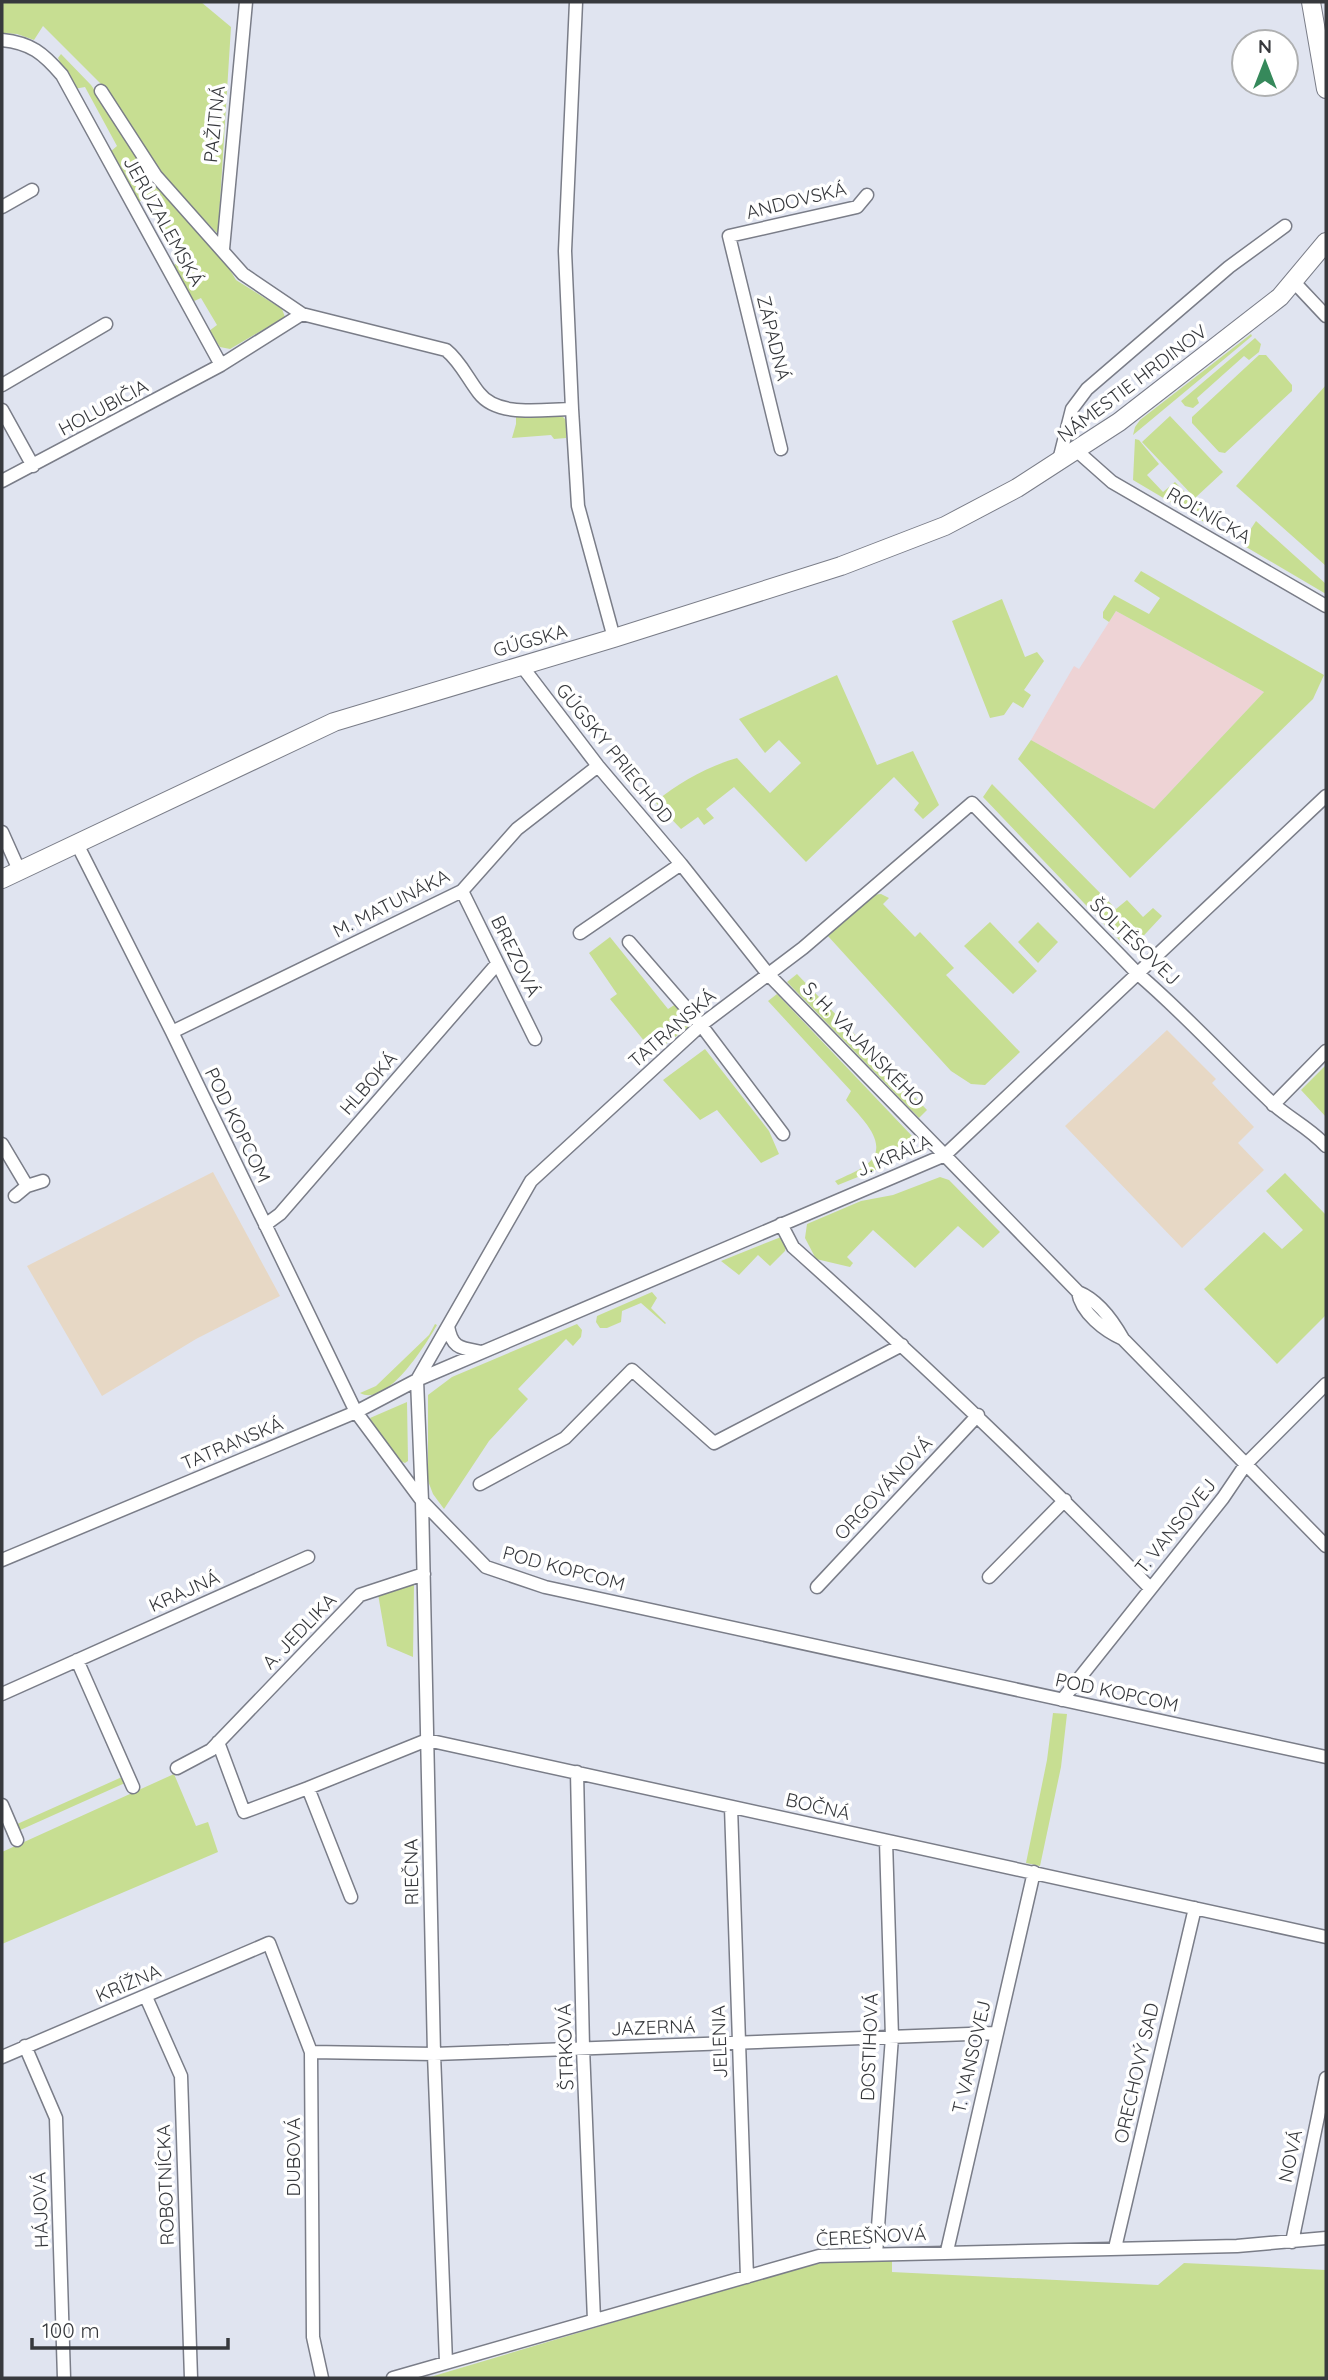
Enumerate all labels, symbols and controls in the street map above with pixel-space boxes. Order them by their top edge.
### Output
north arrow [1230,28,1300,98]
text: N [1258,34,1272,58]
street label: PAŽITNÁ [198,84,230,164]
street label: JERUZALEMSKÁ [118,152,210,290]
street label: ANDOVSKÁ [743,176,849,224]
street label: ZÁPADNÁ [752,293,796,383]
street label: NÁMESTIE HRDINOV [1052,319,1212,447]
street label: HOLUBIČIA [54,373,152,441]
street label: ROĽNÍCKA [1163,481,1255,549]
street label: GÚGSKA [490,618,570,662]
street label: GÚGSKY PRIECHOD [551,678,679,828]
street label: M. MATUNÁKA [329,863,453,943]
street label: ŠOLTÉSOVEJ [1085,892,1185,990]
street label: BREZOVÁ [486,912,546,1000]
street label: S. H. VAJANSKÉHO [798,976,930,1112]
street label: TATRANSKÁ [623,984,721,1072]
street label: HLBOKÁ [334,1047,402,1119]
street label: POD KOPCOM [200,1063,276,1187]
street label: J. KRÁĽA [853,1128,935,1182]
street label: TATRANSKÁ [178,1411,286,1475]
street label: ORGOVÁNOVÁ [829,1431,937,1545]
street label: T. VANSOVEJ [1129,1474,1221,1578]
street label: POD KOPCOM [500,1540,628,1596]
street label: KRAJNÁ [145,1565,223,1617]
street label: A. JEDLIKA [257,1588,341,1674]
street label: POD KOPCOM [1053,1667,1181,1717]
street label: BOČNÁ [783,1787,853,1825]
street label: RIEČNA [398,1838,424,1906]
street label: KRÍŽNA [92,1959,164,2007]
street label: DOSTIHOVÁ [855,1993,883,2101]
street label: T. VANSOVEJ [946,1998,996,2116]
street label: ORECHOVÝ SAD [1108,2000,1164,2146]
street label: ŠTRKOVÁ [551,2003,579,2091]
street label: JELENIA [706,2005,732,2079]
street label: JAZERNÁ [610,2014,696,2040]
street label: DUBOVÁ [281,2118,305,2196]
street label: ROBOTNÍCKA [151,2124,179,2246]
street label: NOVÁ [1273,2128,1307,2184]
street label: HÁJOVÁ [27,2172,53,2248]
street label: ČEREŠŇOVÁ [815,2221,927,2251]
scale bar [32,2306,228,2350]
text: 100 m [42,2317,100,2343]

